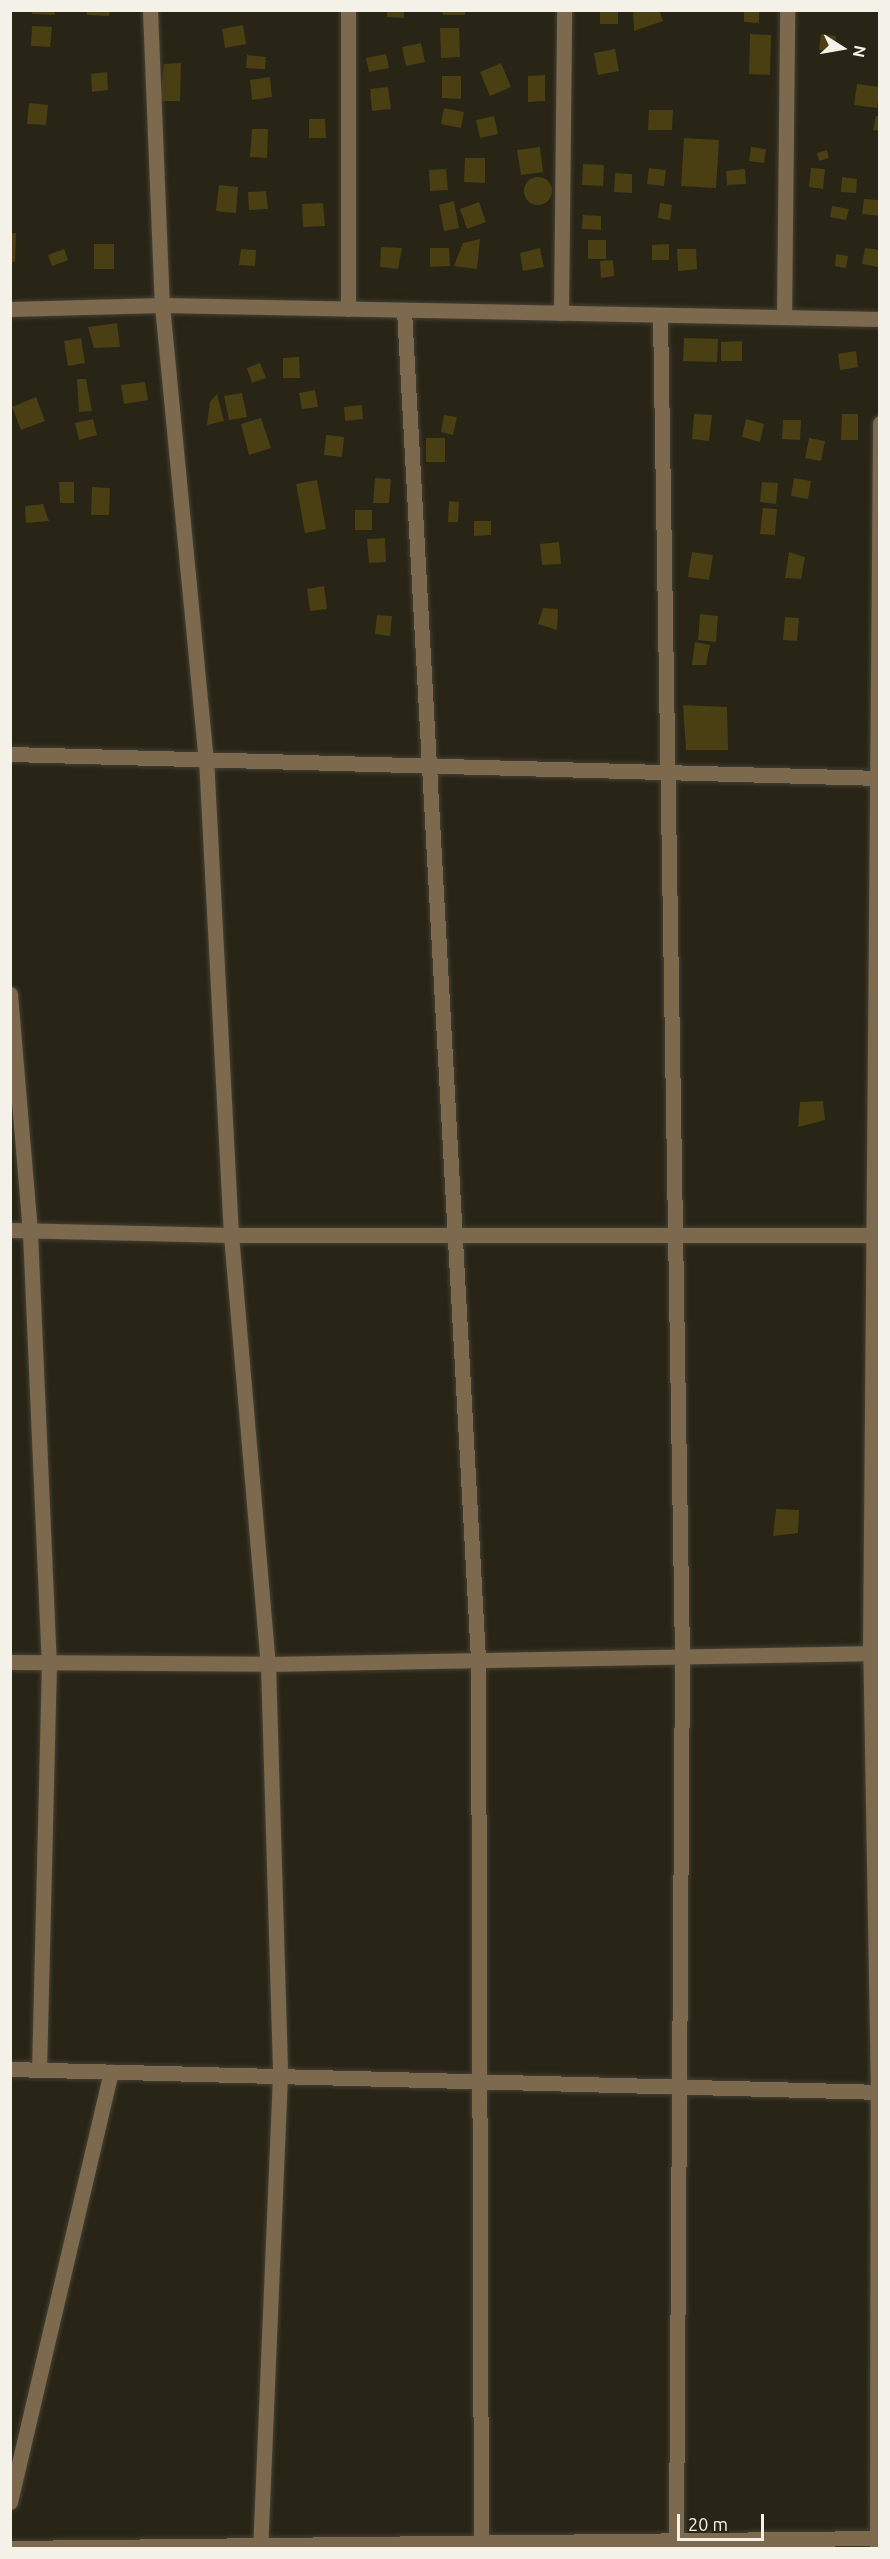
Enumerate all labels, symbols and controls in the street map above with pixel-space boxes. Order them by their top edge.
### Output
north arrow [812,18,872,78]
text: N [850,44,870,59]
scale bar [680,2502,767,2540]
text: 20 m [688,2514,728,2534]

